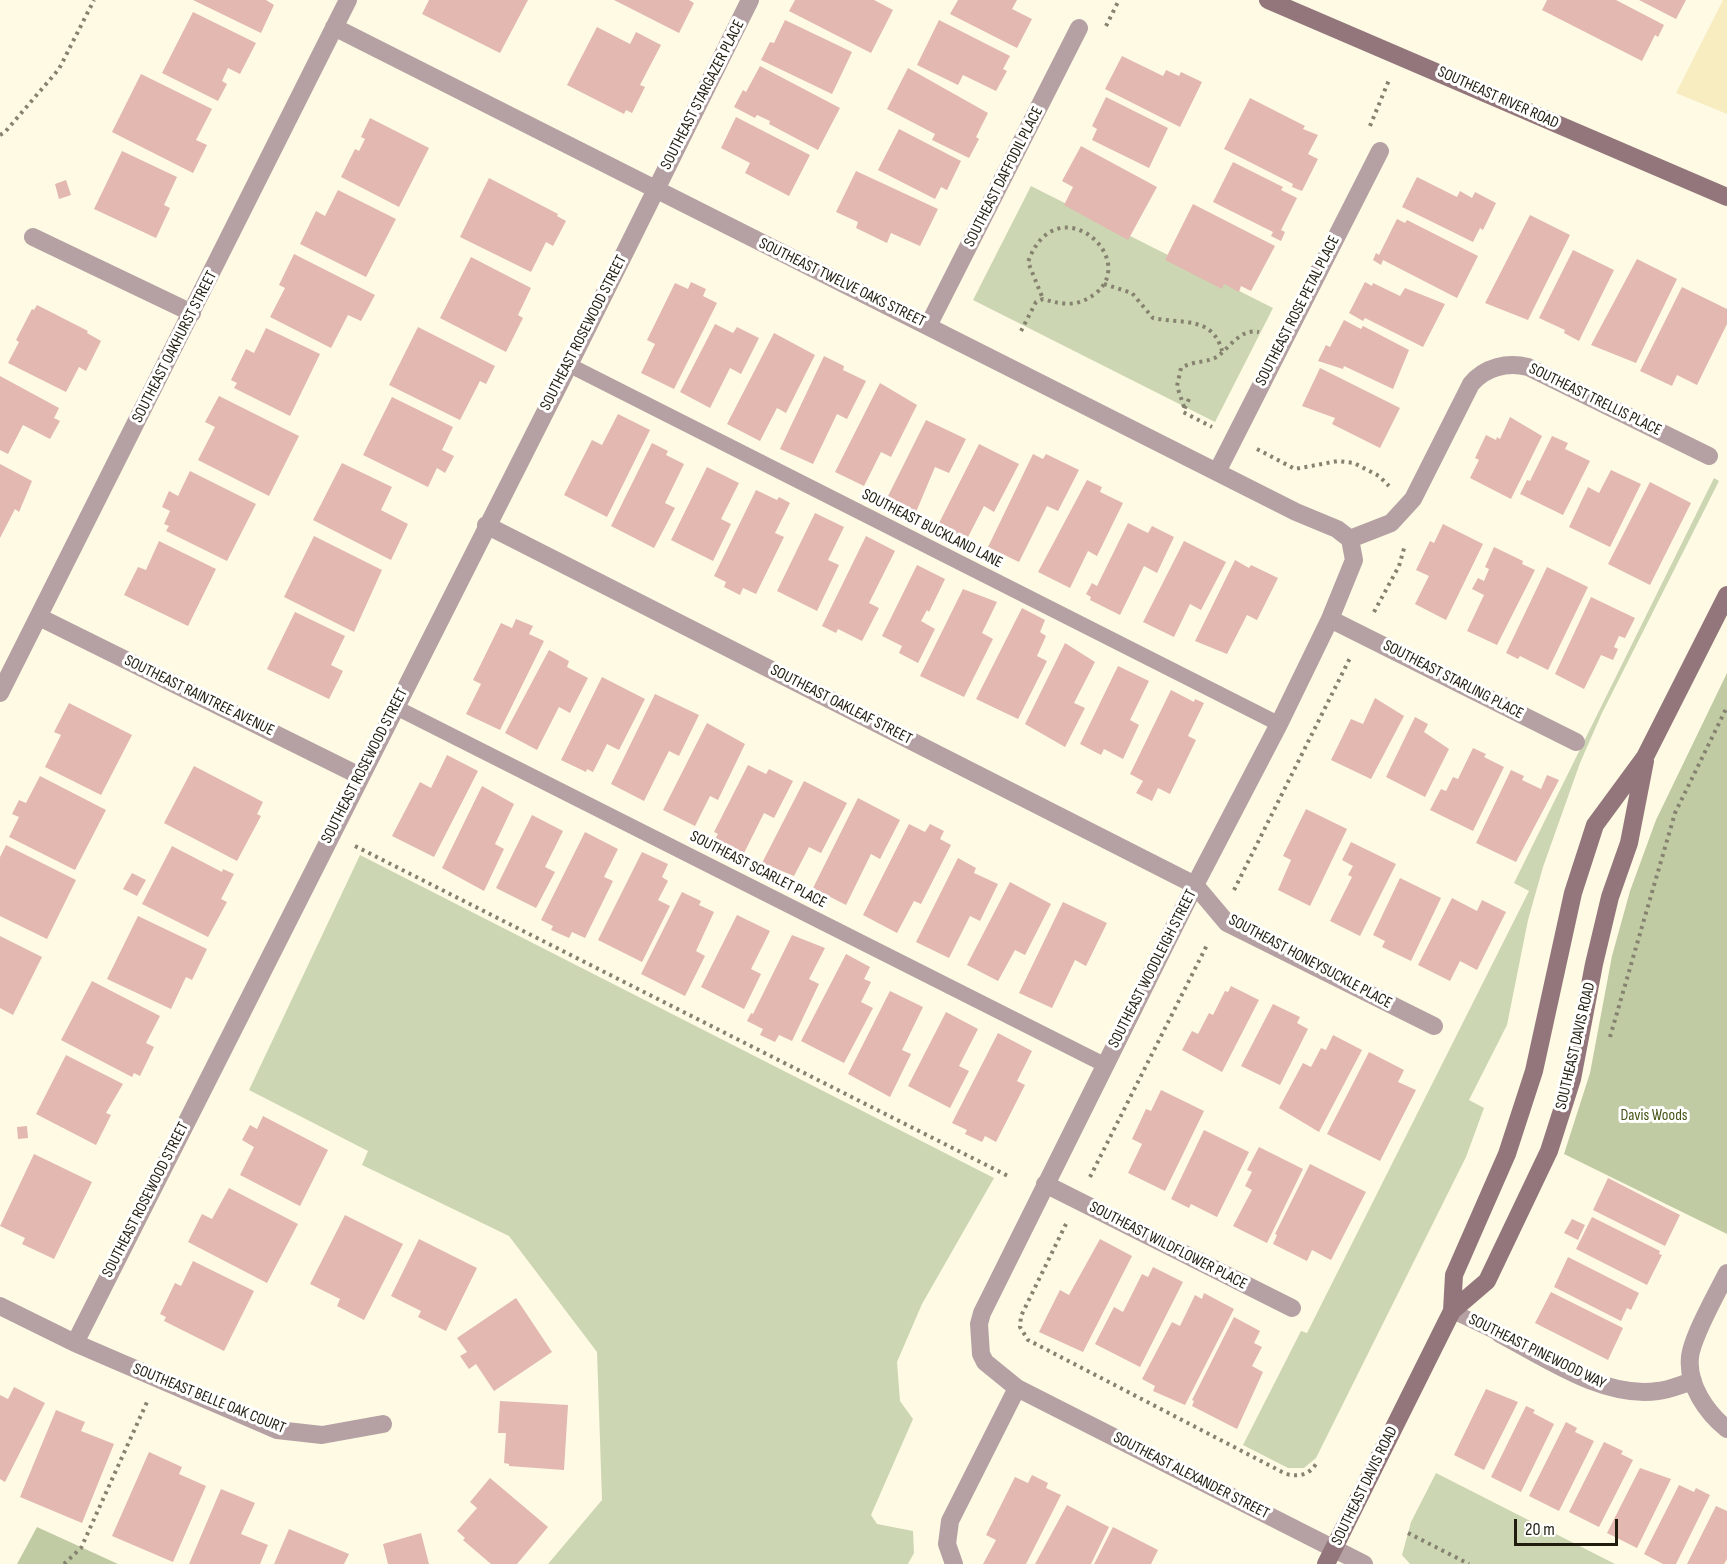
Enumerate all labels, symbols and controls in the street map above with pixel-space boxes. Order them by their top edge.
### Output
street label: SOUTHEAST STARGAZER PLACE [657,17,749,173]
street label: SOUTHEAST RIVER ROAD [1434,63,1562,133]
street label: SOUTHEAST DAFFODIL PLACE [960,104,1048,250]
street label: SOUTHEAST ROSE PETAL PLACE [1252,233,1344,389]
street label: SOUTHEAST TWELVE OAKS STREET [756,234,928,332]
street label: SOUTHEAST ROSEWOOD STREET [536,252,632,414]
street label: SOUTHEAST OAKHURST STREET [128,268,222,426]
street label: SOUTHEAST TRELLIS PLACE [1526,360,1664,440]
street label: SOUTHEAST BUCKLAND LANE [858,485,1006,573]
street label: SOUTHEAST STARLING PLACE [1380,636,1526,724]
street label: SOUTHEAST RAINTREE AVENUE [121,651,277,741]
street label: SOUTHEAST OAKLEAF STREET [767,661,915,749]
street label: SOUTHEAST ROSEWOOD STREET [317,685,413,847]
street label: SOUTHEAST SCARLET PLACE [687,827,829,913]
street label: SOUTHEAST WOODLEIGH STREET [1105,887,1201,1051]
street label: SOUTHEAST HONEYSUCKLE PLACE [1225,911,1395,1013]
street label: SOUTHEAST DAVIS ROAD [1552,980,1600,1112]
park label: Davis Woods [1620,1106,1688,1126]
street label: SOUTHEAST ROSEWOOD STREET [98,1119,194,1281]
street label: SOUTHEAST WILDFLOWER PLACE [1086,1198,1250,1294]
street label: SOUTHEAST PINEWOOD WAY [1465,1310,1609,1394]
street label: SOUTHEAST BELLE OAK COURT [130,1360,288,1438]
street label: SOUTHEAST DAVIS ROAD [1328,1423,1402,1549]
street label: SOUTHEAST ALEXANDER STREET [1110,1428,1272,1524]
scale bar [1517,1507,1620,1545]
text: 20 m [1525,1519,1555,1540]

